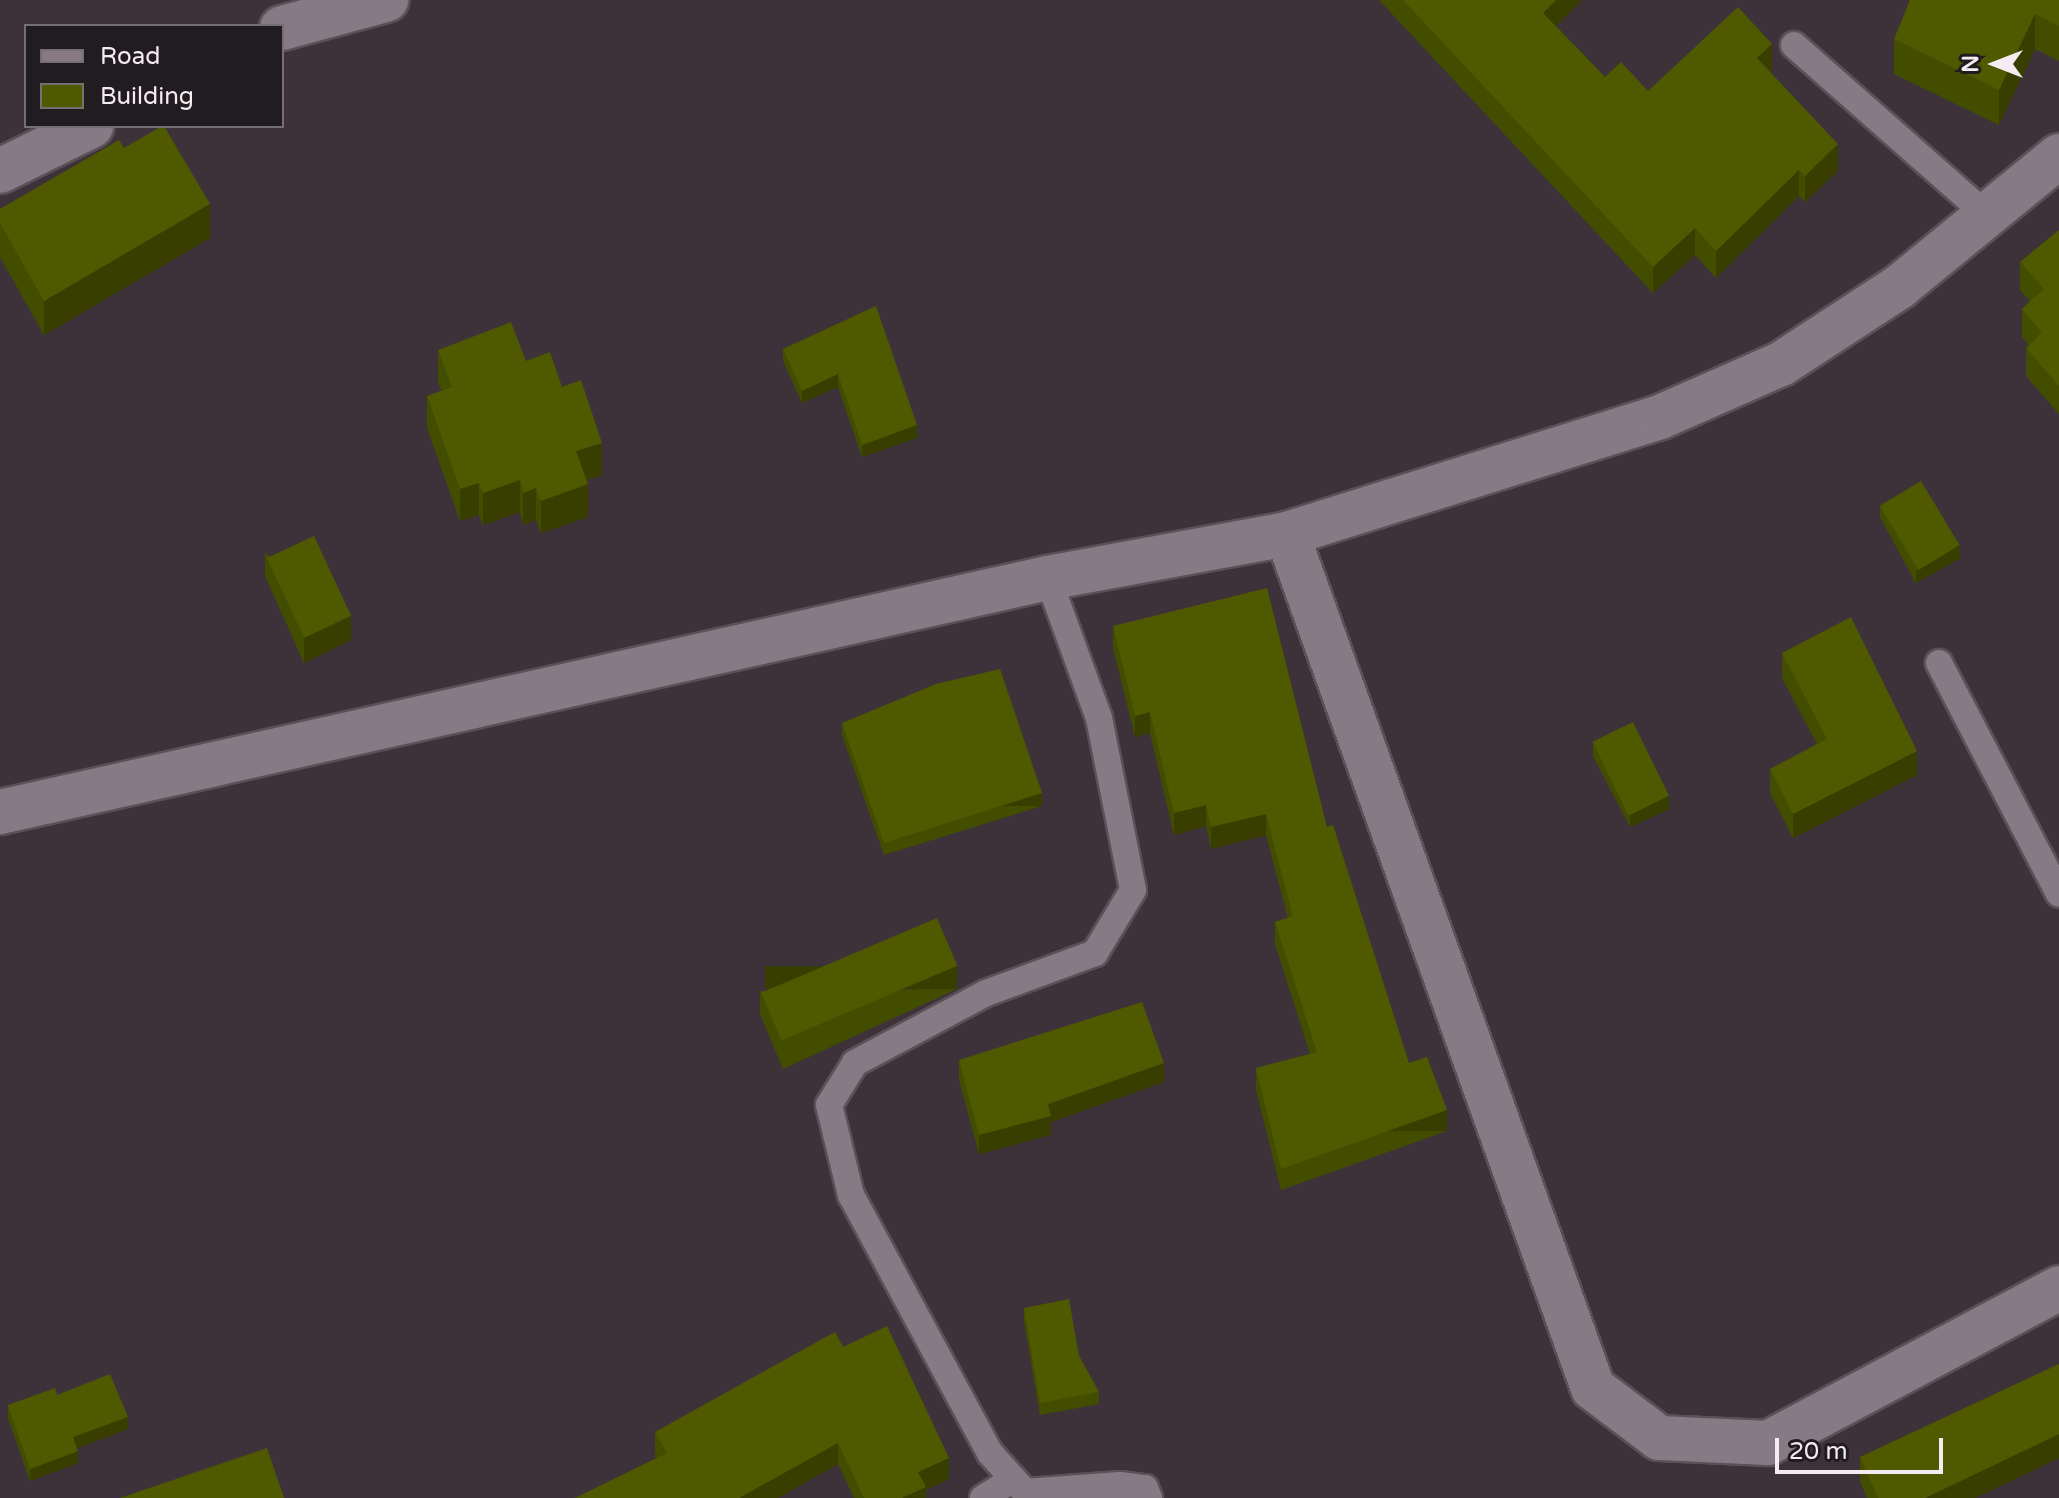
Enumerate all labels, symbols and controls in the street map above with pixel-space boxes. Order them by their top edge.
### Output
legend [24,24,284,128]
north arrow [1955,24,2035,104]
text: Road [100,42,160,71]
text: N [1958,55,1984,73]
text: Building [100,82,194,111]
scale bar [1779,1422,1947,1472]
text: 20 m [1789,1437,1847,1466]

